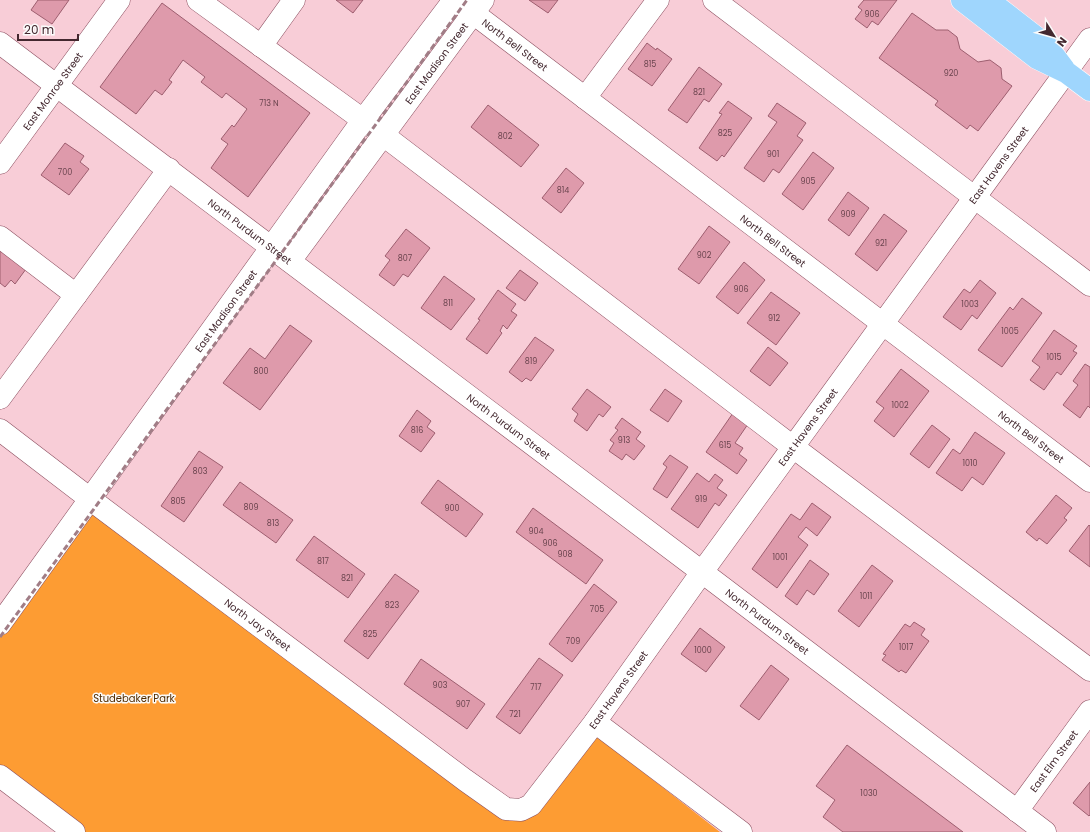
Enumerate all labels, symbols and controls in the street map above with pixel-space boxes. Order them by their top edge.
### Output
house number: 906 [864,9,880,20]
street label: North Bell Street [479,15,551,75]
scale bar [18,16,78,42]
north arrow [1034,16,1074,56]
street label: East Madison Street [401,19,472,107]
text: 20 m [24,21,54,38]
text: N [1053,34,1071,50]
street label: East Monroe Street [19,49,86,133]
house number: 815 [644,59,656,70]
house number: 920 [944,68,958,79]
house number: 821 [693,87,705,98]
house number: 713 N [259,98,279,109]
street label: East Havens Street [965,123,1032,207]
house number: 825 [718,128,732,139]
house number: 802 [498,131,513,142]
house number: 901 [767,149,779,160]
house number: 700 [58,167,72,178]
house number: 905 [800,176,816,187]
house number: 814 [557,185,569,196]
street label: North Purdum Street [205,195,295,268]
house number: 909 [840,209,856,220]
street label: North Bell Street [737,211,809,271]
house number: 921 [875,238,887,249]
house number: 902 [697,250,712,261]
house number: 807 [398,253,413,264]
street label: East Madison Street [191,266,261,355]
house number: 906 [733,284,749,295]
house number: 811 [443,298,453,309]
house number: 1003 [961,299,979,310]
house number: 912 [768,313,780,324]
house number: 1005 [1001,326,1019,337]
house number: 1015 [1046,352,1062,363]
house number: 819 [525,356,537,367]
house number: 800 [253,366,269,377]
street label: East Havens Street [774,385,841,469]
street label: North Purdum Street [464,390,554,463]
house number: 1002 [891,400,909,411]
street label: North Bell Street [995,406,1068,466]
house number: 816 [411,425,423,436]
house number: 913 [618,435,630,446]
house number: 615 [719,440,731,451]
house number: 1010 [962,458,978,469]
house number: 803 [193,466,208,477]
house number: 919 [695,494,707,505]
house number: 805 [170,496,186,507]
house number: 809 [243,502,259,513]
house number: 900 [444,503,460,514]
house number: 813 [267,518,279,529]
house number: 904 [528,526,544,537]
house number: 906 [542,538,558,549]
house number: 908 [557,549,573,560]
house number: 1001 [772,552,788,563]
house number: 817 [317,556,330,567]
house number: 821 [341,573,353,584]
street label: North Purdum Street [722,585,813,658]
house number: 1011 [860,591,872,602]
street label: North Jay Street [221,595,294,655]
house number: 823 [385,600,399,611]
house number: 705 [590,604,604,615]
house number: 825 [363,629,377,640]
house number: 709 [566,636,580,647]
house number: 1017 [899,642,914,653]
house number: 1000 [694,645,712,656]
street label: East Havens Street [585,647,651,732]
house number: 903 [433,680,448,691]
house number: 717 [530,682,542,693]
park label: Studebaker Park [93,691,176,706]
house number: 907 [456,699,471,710]
house number: 721 [509,709,521,720]
street label: East Elm Street [1026,727,1081,795]
house number: 1030 [860,788,878,799]

